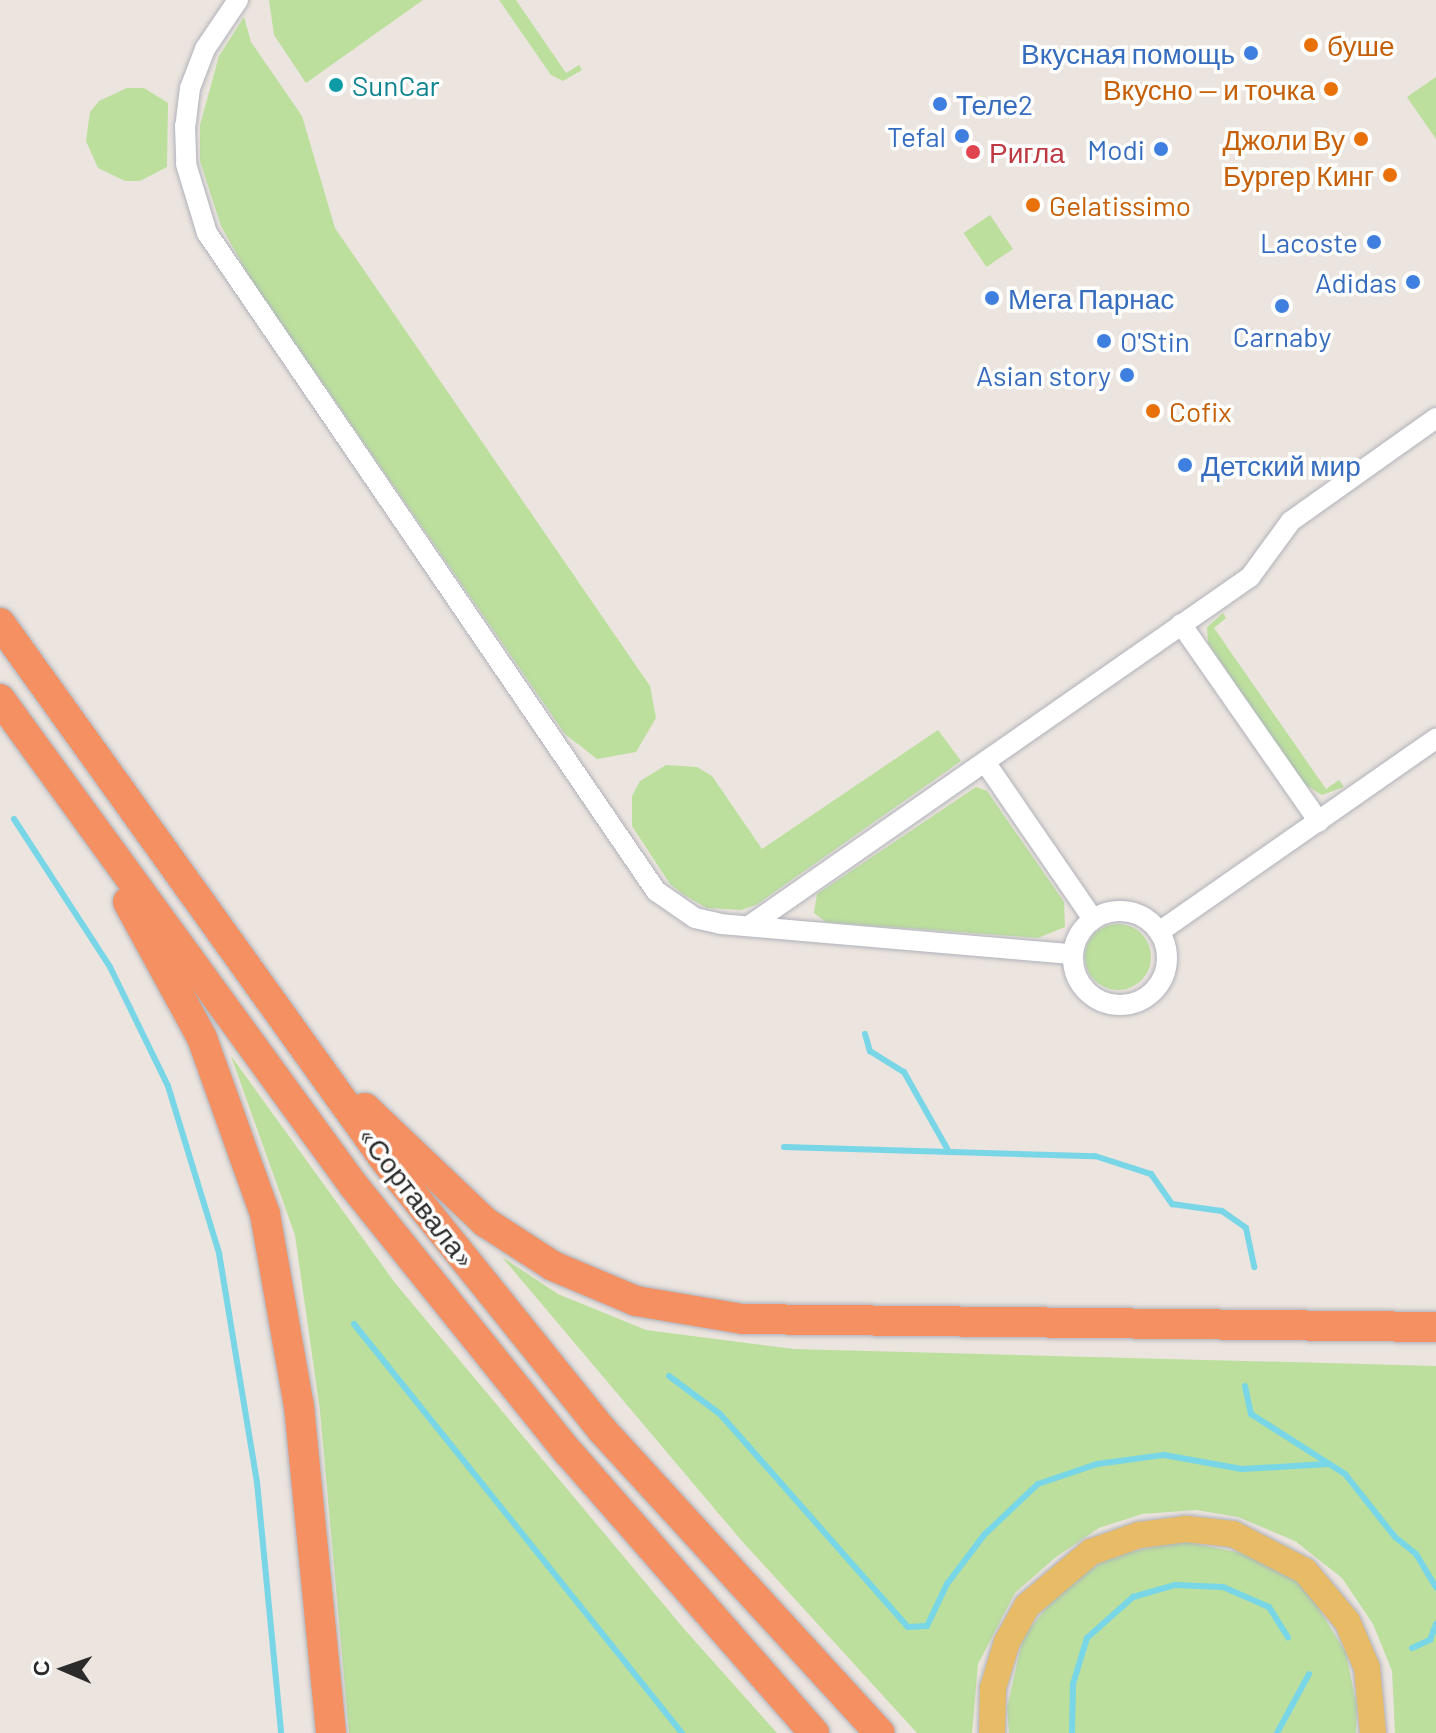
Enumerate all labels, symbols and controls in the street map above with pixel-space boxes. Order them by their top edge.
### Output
place label: буше [1327,28,1394,62]
place label: Вкусная помощь [1021,36,1235,70]
marker: буше [1302,36,1320,54]
marker: Вкусная помощь [1242,44,1260,62]
place label: SunCar [352,68,440,102]
place label: Вкусно — и точка [1103,72,1315,106]
marker: SunCar [327,76,345,94]
marker: Вкусно — и точка [1322,80,1340,98]
place label: Теле2 [956,87,1033,121]
marker: Теле2 [931,95,949,113]
place label: Tefal [887,119,946,153]
place label: Джоли Ву [1222,122,1345,156]
marker: Tefal [953,127,971,145]
marker: Джоли Ву [1352,130,1370,148]
place label: Modi [1087,132,1145,166]
place label: Ригла [989,135,1065,169]
marker: Modi [1152,140,1170,158]
marker: Ригла [964,143,982,161]
place label: Бургер Кинг [1223,158,1374,192]
marker: Бургер Кинг [1381,166,1399,184]
place label: Gelatissimo [1049,188,1191,222]
marker: Gelatissimo [1024,196,1042,214]
place label: Lacoste [1260,225,1358,259]
marker: Lacoste [1365,233,1383,251]
place label: Adidas [1315,265,1397,299]
marker: Adidas [1404,273,1422,291]
place label: Мега Парнас [1008,281,1174,315]
marker: Мега Парнас [983,289,1001,307]
marker: Carnaby [1273,297,1291,315]
place label: Carnaby [1233,319,1331,353]
place label: O'Stin [1120,324,1190,358]
marker: O'Stin [1095,332,1113,350]
place label: Asian story [976,358,1111,392]
marker: Asian story [1118,366,1136,384]
place label: Cofix [1169,394,1232,428]
marker: Cofix [1144,402,1162,420]
place label: Детский мир [1201,448,1361,482]
marker: Детский мир [1176,456,1194,474]
street label: «Сортавала» [351,1119,483,1275]
north arrow [24,1629,104,1709]
text: С [27,1660,53,1677]

